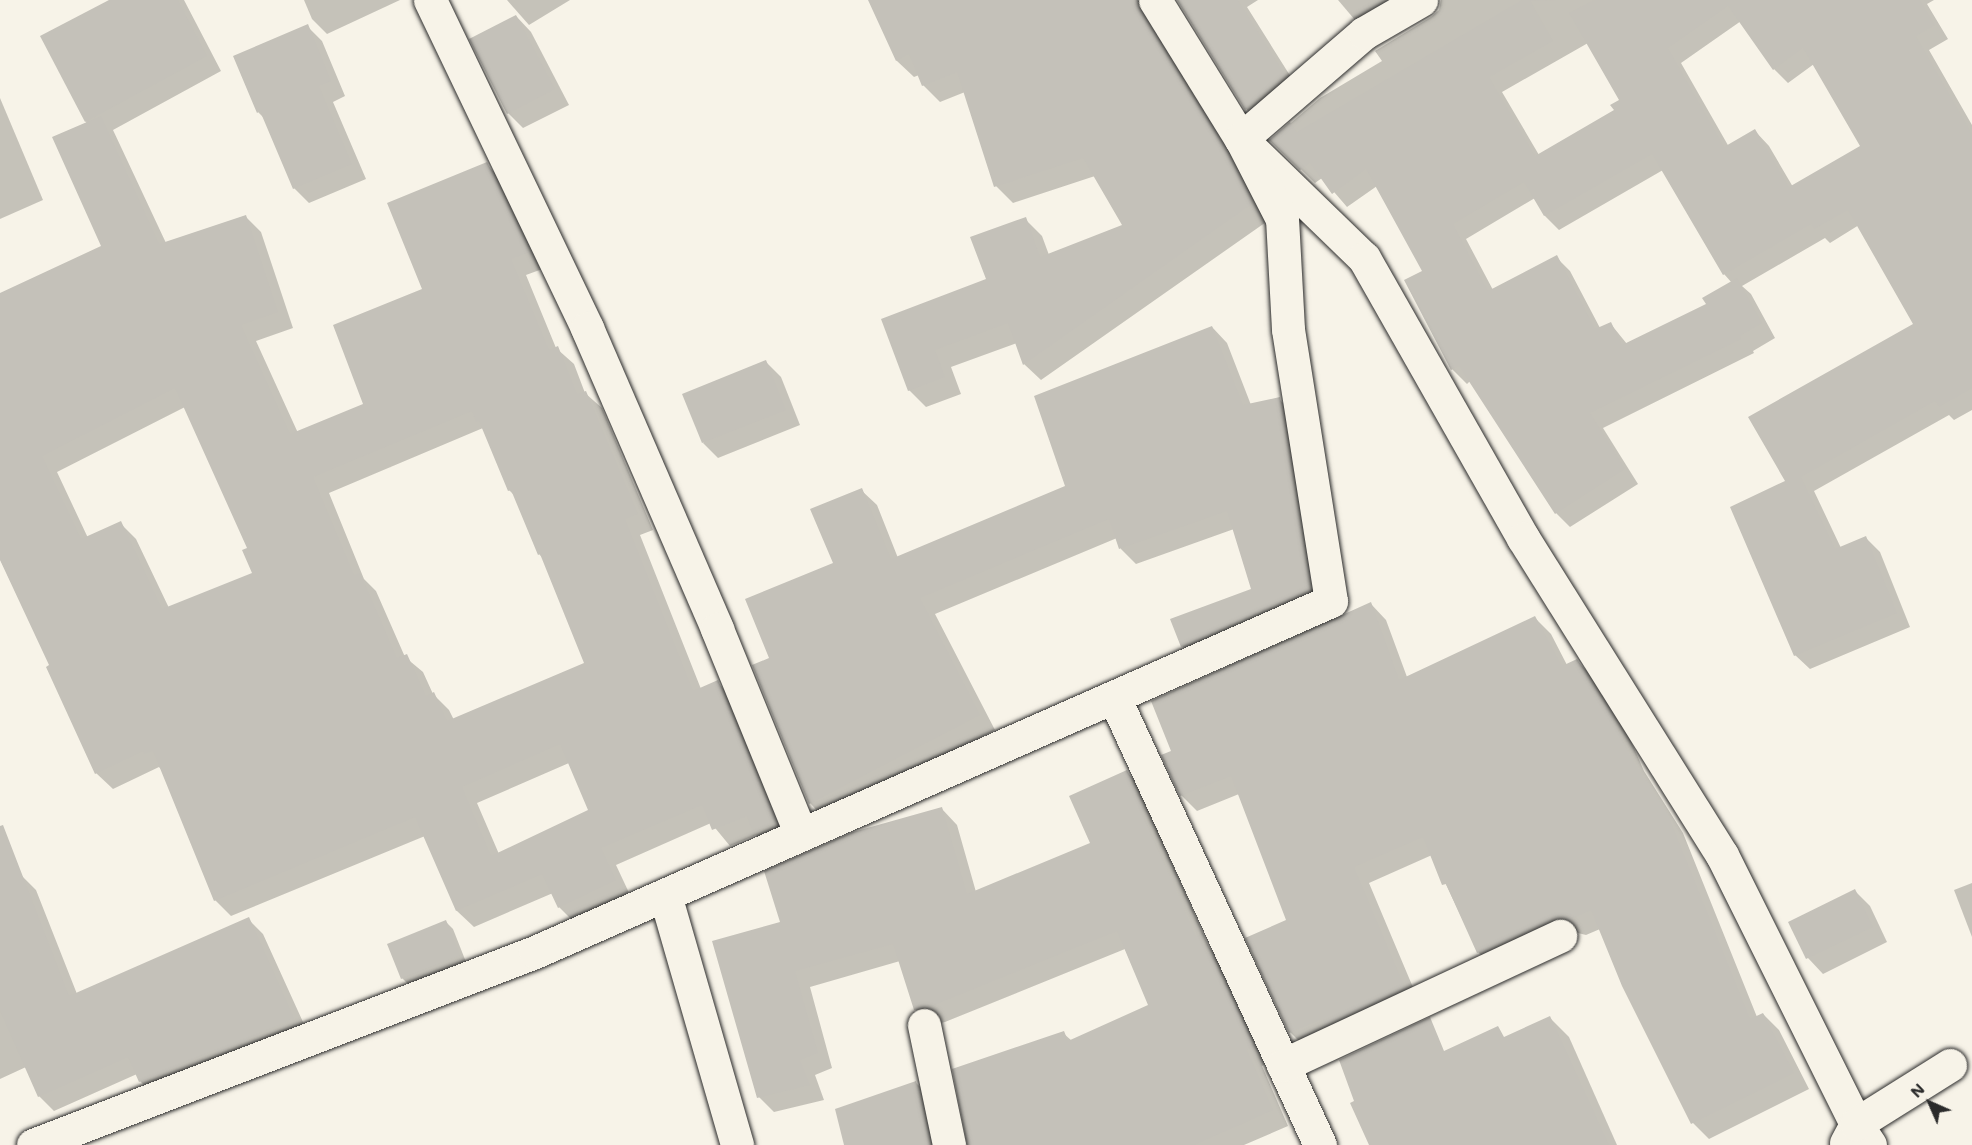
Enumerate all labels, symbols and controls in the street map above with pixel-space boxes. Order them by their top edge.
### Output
north arrow [1900,1073,1960,1133]
text: N [1905,1078,1929,1102]

